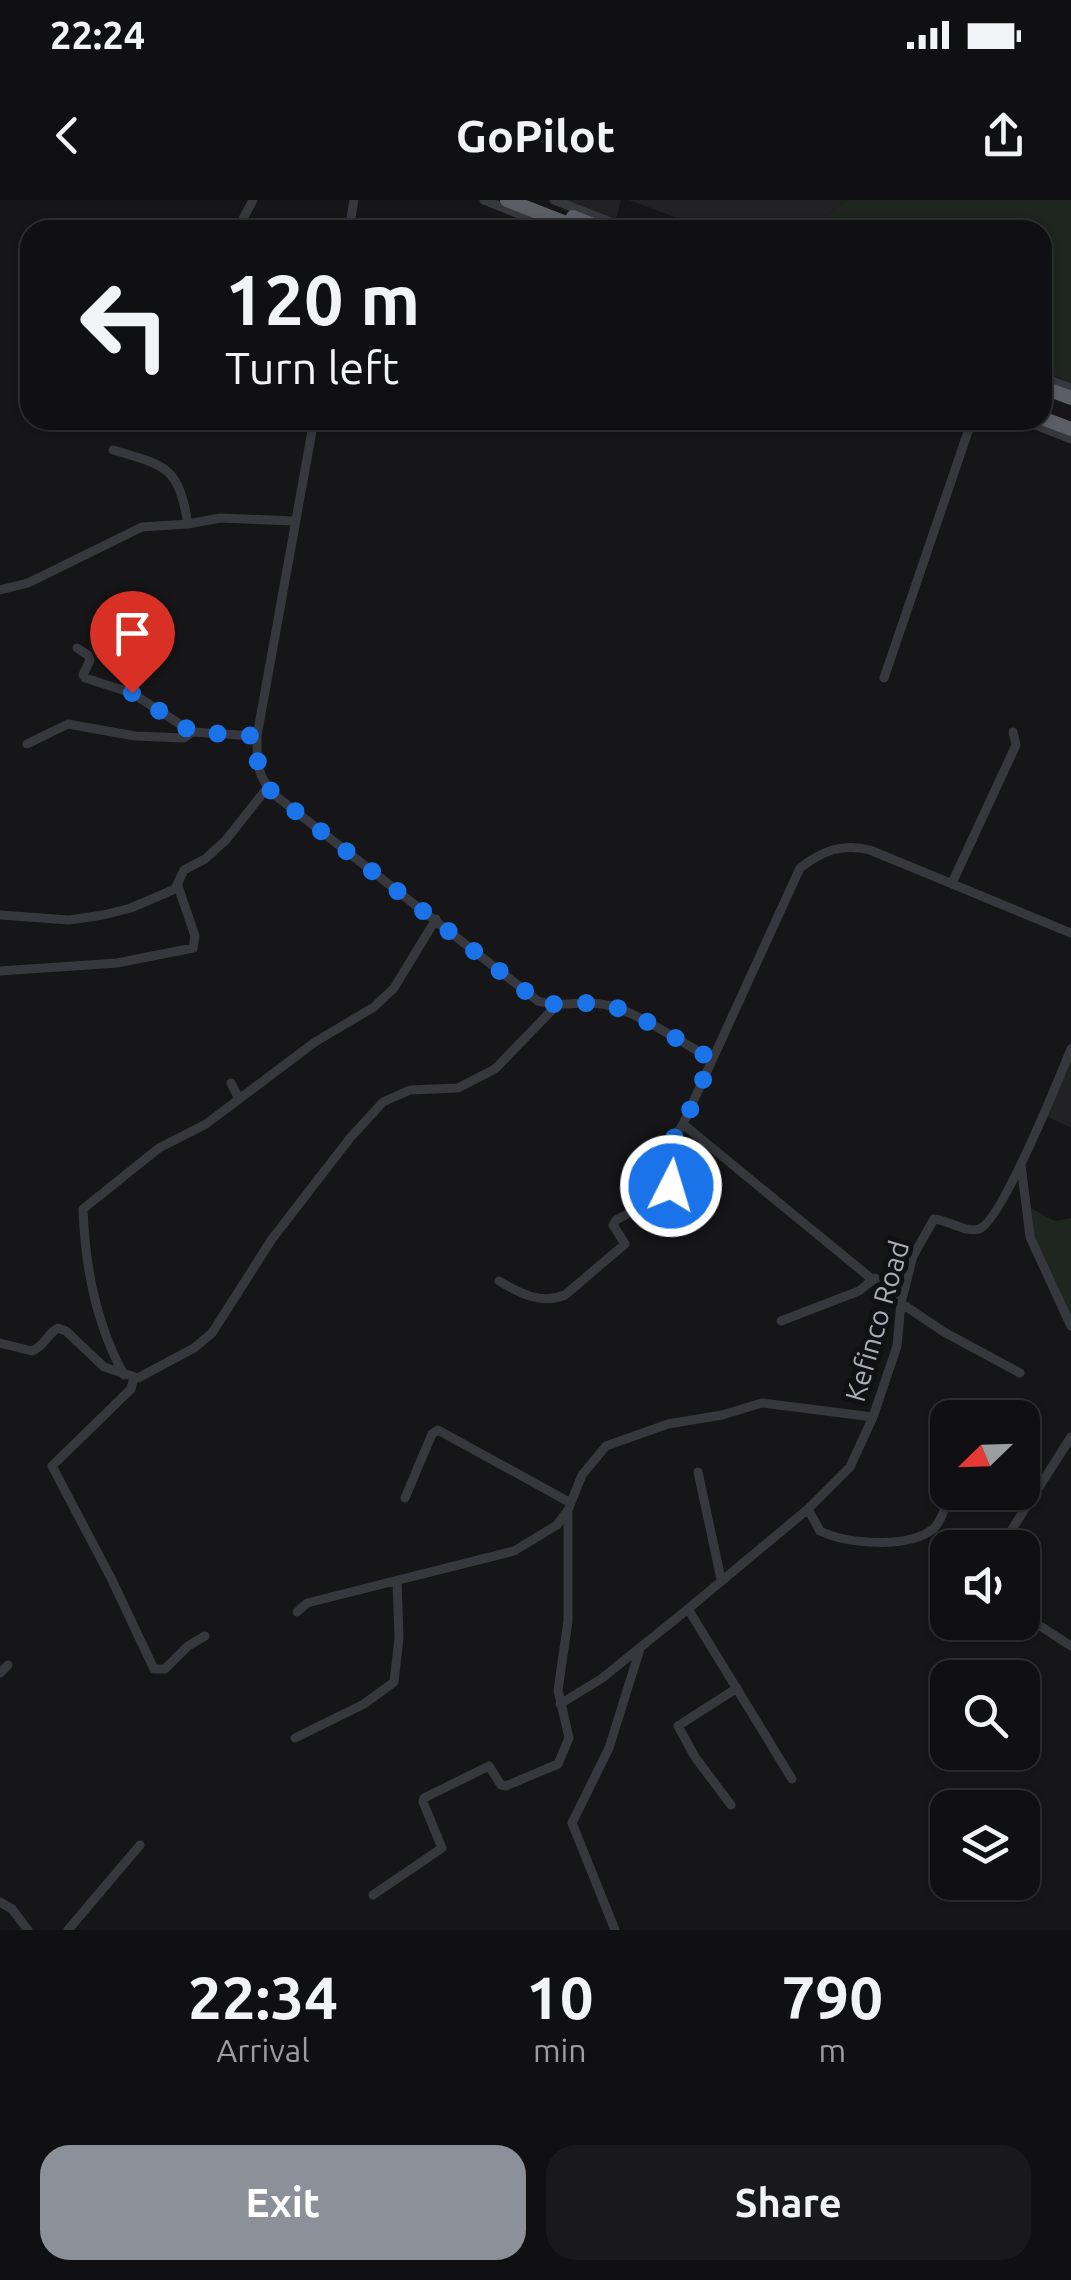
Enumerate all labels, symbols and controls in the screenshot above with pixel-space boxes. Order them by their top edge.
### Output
text: 22:24 [50,14,145,56]
icon: back [40,108,95,163]
icon: share [976,108,1031,163]
text: GoPilot [456,110,615,161]
icon: left [60,260,190,390]
text: 120 m [225,260,420,338]
text: Turn left [225,342,399,393]
pin [90,591,175,694]
icon: arrive [105,606,160,661]
position arrow [619,1134,723,1238]
street label: Kefinco Road [839,1237,914,1405]
north arrow [930,1400,1040,1510]
map controls [930,1400,1040,1900]
button: sound [930,1530,1040,1640]
button: search [930,1660,1040,1770]
button: layers [930,1790,1040,1900]
text: 22:34 [188,1963,338,2030]
text: 10 [526,1963,594,2030]
text: 790 [782,1963,883,2030]
text: Arrival [216,2032,310,2068]
text: min [533,2032,587,2068]
text: m [818,2032,846,2068]
button: Exit [40,2145,526,2260]
button: Share [546,2145,1031,2260]

